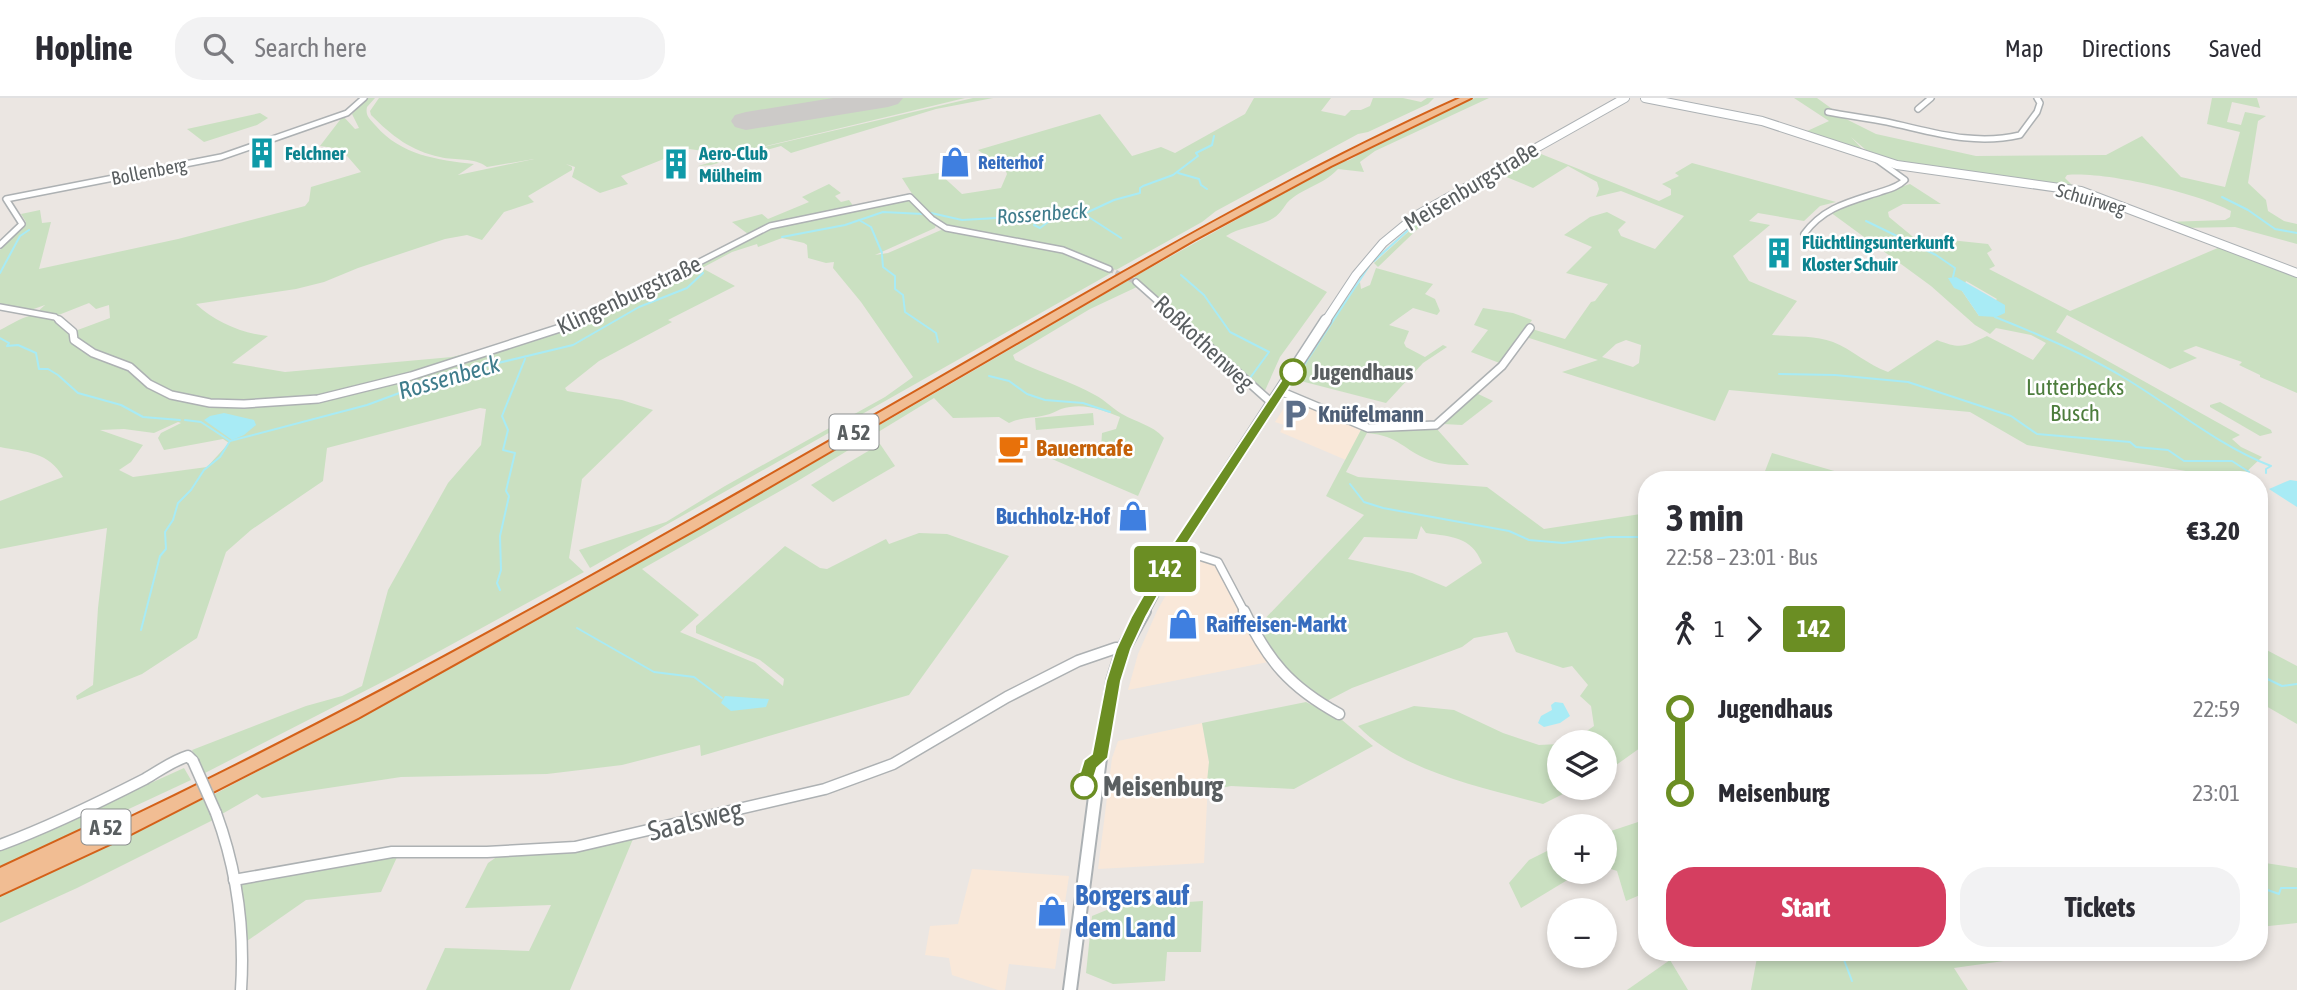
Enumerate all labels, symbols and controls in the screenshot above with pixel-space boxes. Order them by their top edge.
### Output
search box [175,17,665,80]
text: Hopline [35,29,133,67]
icon: search [199,29,237,67]
text: Search here [255,33,367,63]
text: Map [2005,35,2043,62]
text: Directions [2081,35,2171,62]
text: Saved [2209,35,2262,62]
building icon: Felchner [245,136,279,170]
street label: Meisenburgstraße [1399,136,1543,236]
place label: Felchner [285,142,346,164]
place label: Aero-Club Mülheim [698,142,768,186]
shop icon: Reiterhof [938,145,972,179]
building icon: Aero-Club Mülheim [659,147,693,181]
place label: Reiterhof [978,151,1044,173]
street label: Bollenberg [109,153,189,189]
street label: Schuirweg [2054,179,2129,220]
water label: Rossenbeck [996,198,1089,228]
place label: Flüchtlingsunterkunft Kloster Schuir [1802,231,1955,275]
building icon: Flüchtlingsunterkunft Kloster Schuir [1762,236,1796,270]
street label: Klingenburgstraße [553,250,705,340]
street label: Roßkothenweg [1149,290,1259,396]
water label: Rossenbeck [395,350,503,404]
marker: Jugendhaus [1280,359,1306,385]
place label: Jugendhaus [1311,359,1413,385]
park label: Lutterbecks Busch [2026,374,2124,426]
parking icon: Knüfelmann [1278,397,1312,431]
place label: Knüfelmann [1318,401,1424,427]
road number: A 52 [830,414,878,450]
cafe icon: Bauerncafe [996,431,1030,465]
place label: Bauerncafe [1036,435,1133,461]
text: 3 min [1666,496,1744,539]
shop icon: Buchholz-Hof [1116,499,1150,533]
place label: Buchholz-Hof [996,503,1111,529]
text: €3.20 [2187,516,2240,546]
text: 22:58 – 23:01 · Bus [1666,544,1818,570]
line badge: 142 [1125,546,1205,592]
text: 142 [1148,555,1182,582]
shop icon: Raiffeisen-Markt [1166,607,1200,641]
icon: walk [1666,610,1704,648]
icon: forward [1735,610,1773,648]
place label: Raiffeisen-Markt [1206,611,1347,637]
text: 142 [1797,615,1831,642]
text: 1 [1714,616,1725,642]
text: Jugendhaus [1718,694,1833,724]
text: 22:59 [2193,696,2240,722]
map controls [1547,730,1617,968]
button: layers [1547,730,1617,800]
place label: Meisenburg [1103,770,1224,802]
marker: Meisenburg [1071,773,1097,799]
text: Meisenburg [1718,778,1830,808]
text: 23:01 [2192,780,2240,806]
street label: Saalsweg [644,793,746,847]
road number: A 52 [82,810,130,844]
button: + [1547,814,1617,884]
button: Start [1666,867,1946,947]
button: Tickets [1960,867,2240,947]
place label: Borgers auf dem Land [1075,879,1190,943]
shop icon: Borgers auf dem Land [1035,894,1069,928]
button: − [1547,898,1617,968]

